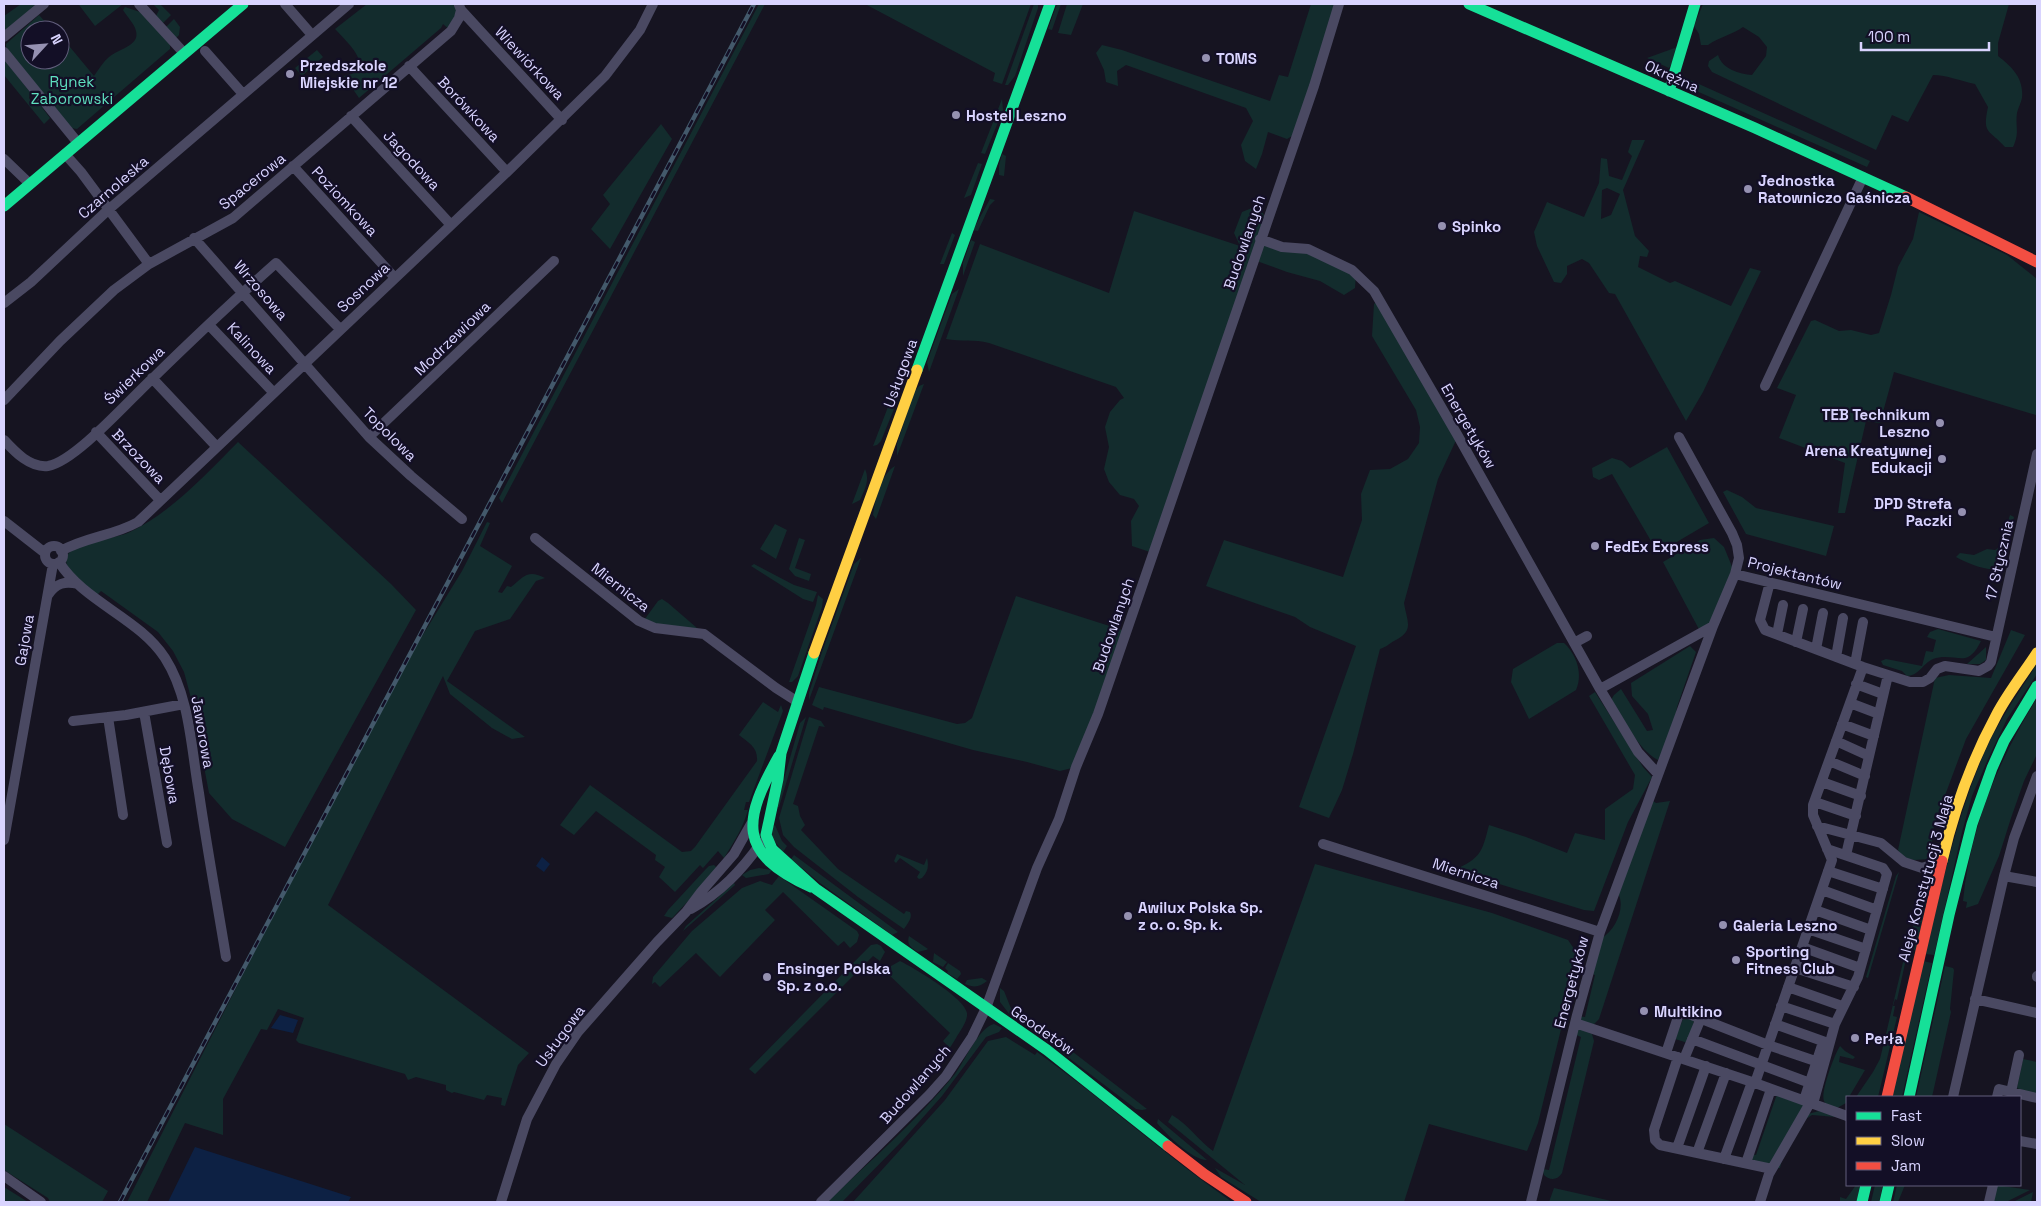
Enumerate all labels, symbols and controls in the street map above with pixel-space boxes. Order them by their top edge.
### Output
north arrow [20,20,70,70]
scale bar [1861,20,1988,52]
street label: Wiewiórkowa [491,22,569,104]
text: 100 m [1868,27,1910,46]
text: N [47,31,67,47]
place label: TOMS [1216,49,1257,68]
marker: TOMS [1200,52,1212,64]
place label: Przedszkole Miejskie nr 12 [300,56,397,92]
street label: Okrężna [1642,56,1703,97]
marker: Przedszkole Miejskie nr 12 [284,68,296,80]
park label: Rynek Zaborowski [31,72,113,108]
street label: Borówkowa [434,72,505,146]
place label: Hostel Leszno [966,106,1067,125]
marker: Hostel Leszno [950,109,962,121]
street label: Jagodowa [379,126,445,194]
street label: Spacerowa [215,148,289,214]
street label: Czarnoleska [74,151,152,223]
street label: Poziomkowa [308,162,382,240]
place label: Jednostka Ratowniczo Gaśnicza [1758,171,1911,207]
marker: Jednostka Ratowniczo Gaśnicza [1742,183,1754,195]
street label: Budowlanych [1219,192,1269,292]
place label: Spinko [1452,217,1501,236]
marker: Spinko [1436,220,1448,232]
street label: Wrzosowa [230,256,292,324]
street label: Sosnowa [333,258,394,316]
street label: Modrzewiowa [410,296,495,379]
street label: Kalinowa [223,318,281,378]
street label: Usługowa [879,336,921,410]
street label: Świerkowa [100,341,168,408]
street label: Energetyków [1437,380,1501,472]
street label: Topolowa [359,403,421,465]
place label: TEB Technikum Leszno [1822,405,1930,441]
marker: TEB Technikum Leszno [1934,417,1946,429]
street label: Brzozowa [108,424,170,488]
place label: Arena Kreatywnej Edukacji [1805,441,1932,477]
marker: Arena Kreatywnej Edukacji [1936,453,1948,465]
place label: DPD Strefa Paczki [1874,494,1952,530]
marker: DPD Strefa Paczki [1956,506,1968,518]
street label: 17 Stycznia [1981,518,2018,602]
place label: FedEx Express [1605,537,1709,556]
marker: FedEx Express [1589,540,1601,552]
street label: Projektantów [1746,552,1844,594]
street label: Miernicza [588,558,654,616]
street label: Budowlanych [1088,575,1138,675]
street label: Gajowa [10,612,38,667]
street label: Jaworowa [187,694,219,770]
street label: Dębowa [156,745,184,806]
street label: Aleje Konstytucji 3 Maja [1893,792,1957,964]
street label: Miernicza [1430,853,1502,893]
place label: Awilux Polska Sp. z o. o. Sp. k. [1138,898,1263,934]
marker: Awilux Polska Sp. z o. o. Sp. k. [1122,910,1134,922]
place label: Galeria Leszno [1733,916,1838,935]
marker: Galeria Leszno [1717,919,1729,931]
street label: Energetyków [1550,934,1592,1030]
place label: Sporting Fitness Club [1746,942,1835,978]
marker: Sporting Fitness Club [1730,954,1742,966]
place label: Ensinger Polska Sp. z o.o. [777,959,891,995]
marker: Ensinger Polska Sp. z o.o. [761,971,773,983]
street label: Usługowa [531,1001,589,1071]
street label: Geodetów [1007,1001,1079,1059]
place label: Multikino [1654,1002,1722,1021]
marker: Multikino [1638,1005,1650,1017]
place label: Perła [1865,1029,1903,1048]
marker: Perła [1849,1032,1861,1044]
street label: Budowlanych [875,1041,955,1127]
legend [1846,1096,2021,1186]
text: Fast [1891,1106,1922,1125]
text: Slow [1891,1131,1925,1150]
text: Jam [1891,1156,1921,1175]

